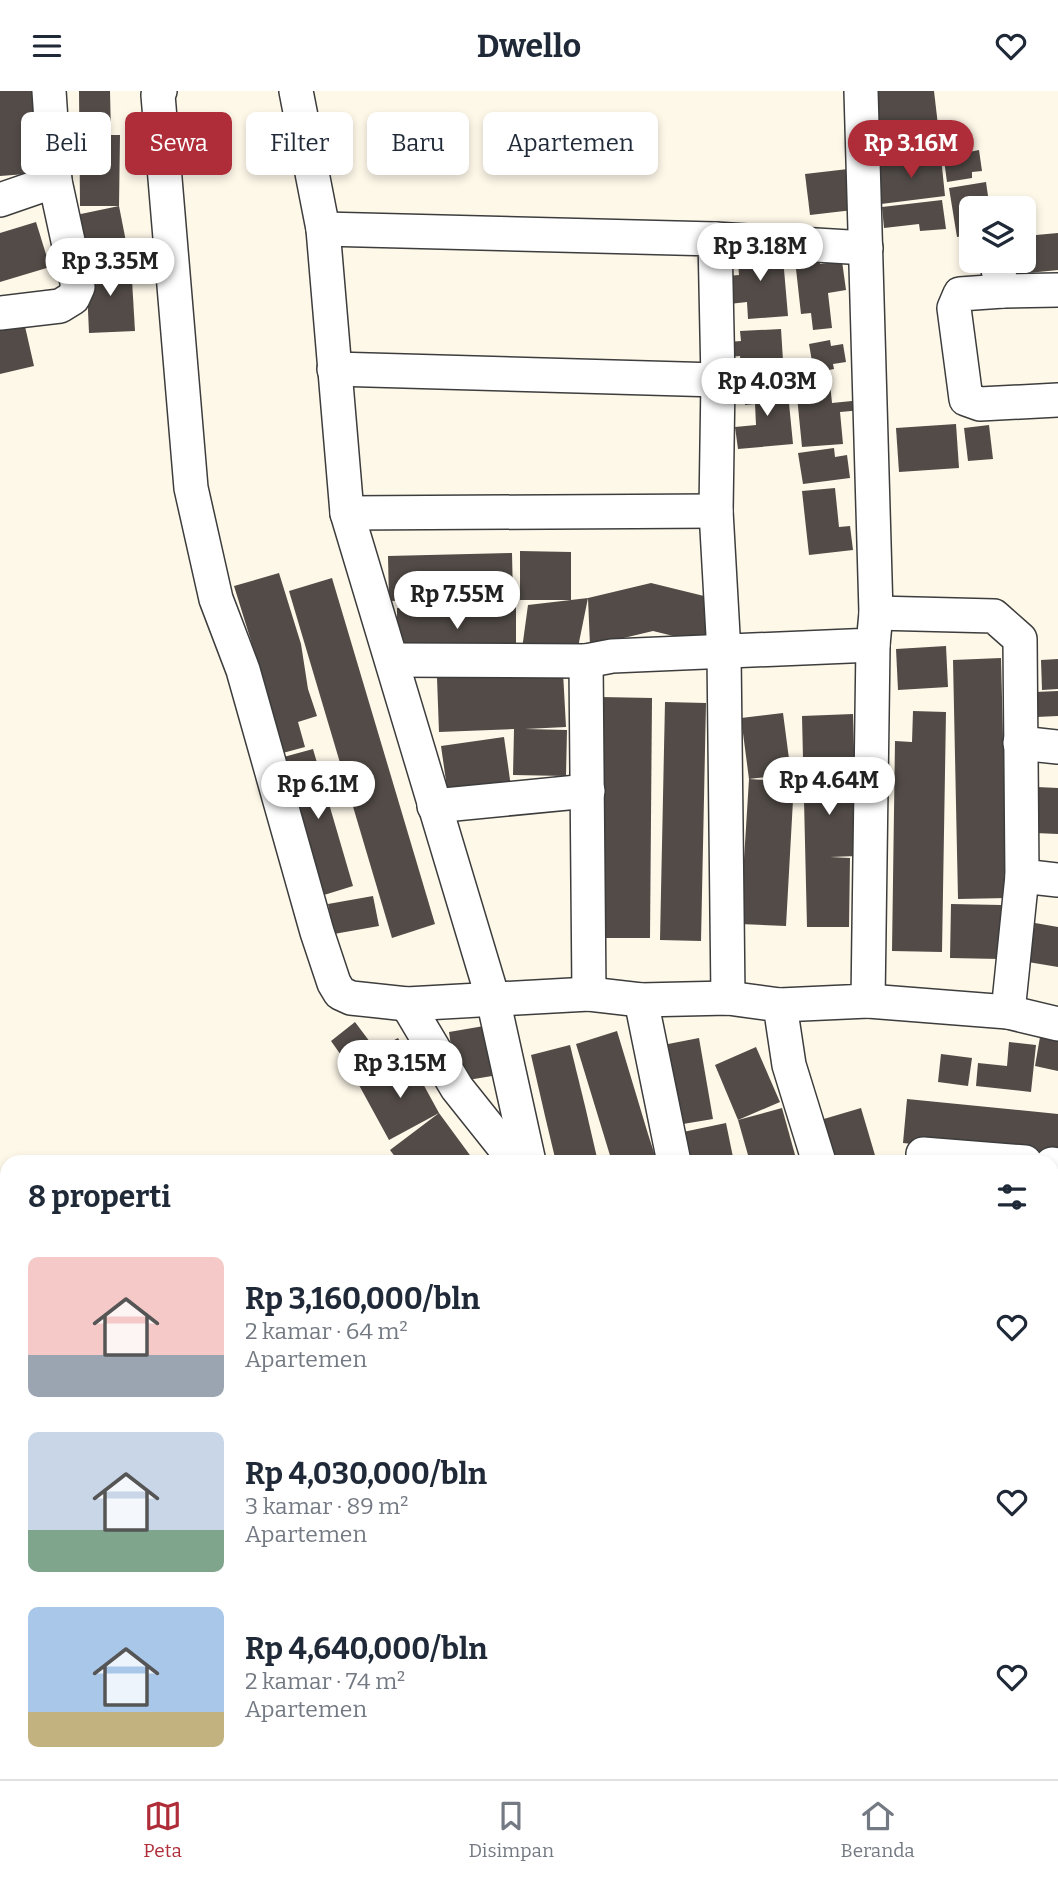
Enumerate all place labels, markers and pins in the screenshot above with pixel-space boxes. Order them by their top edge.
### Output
pin: Rp 3.16M [839,120,983,180]
pin: Rp 3.18M [688,223,832,283]
pin: Rp 3.35M [38,239,182,298]
pin: Rp 4.03M [695,359,839,418]
pin: Rp 7.55M [385,571,529,631]
pin: Rp 4.64M [757,757,901,817]
pin: Rp 6.1M [253,761,383,821]
pin: Rp 3.15M [328,1041,472,1100]

